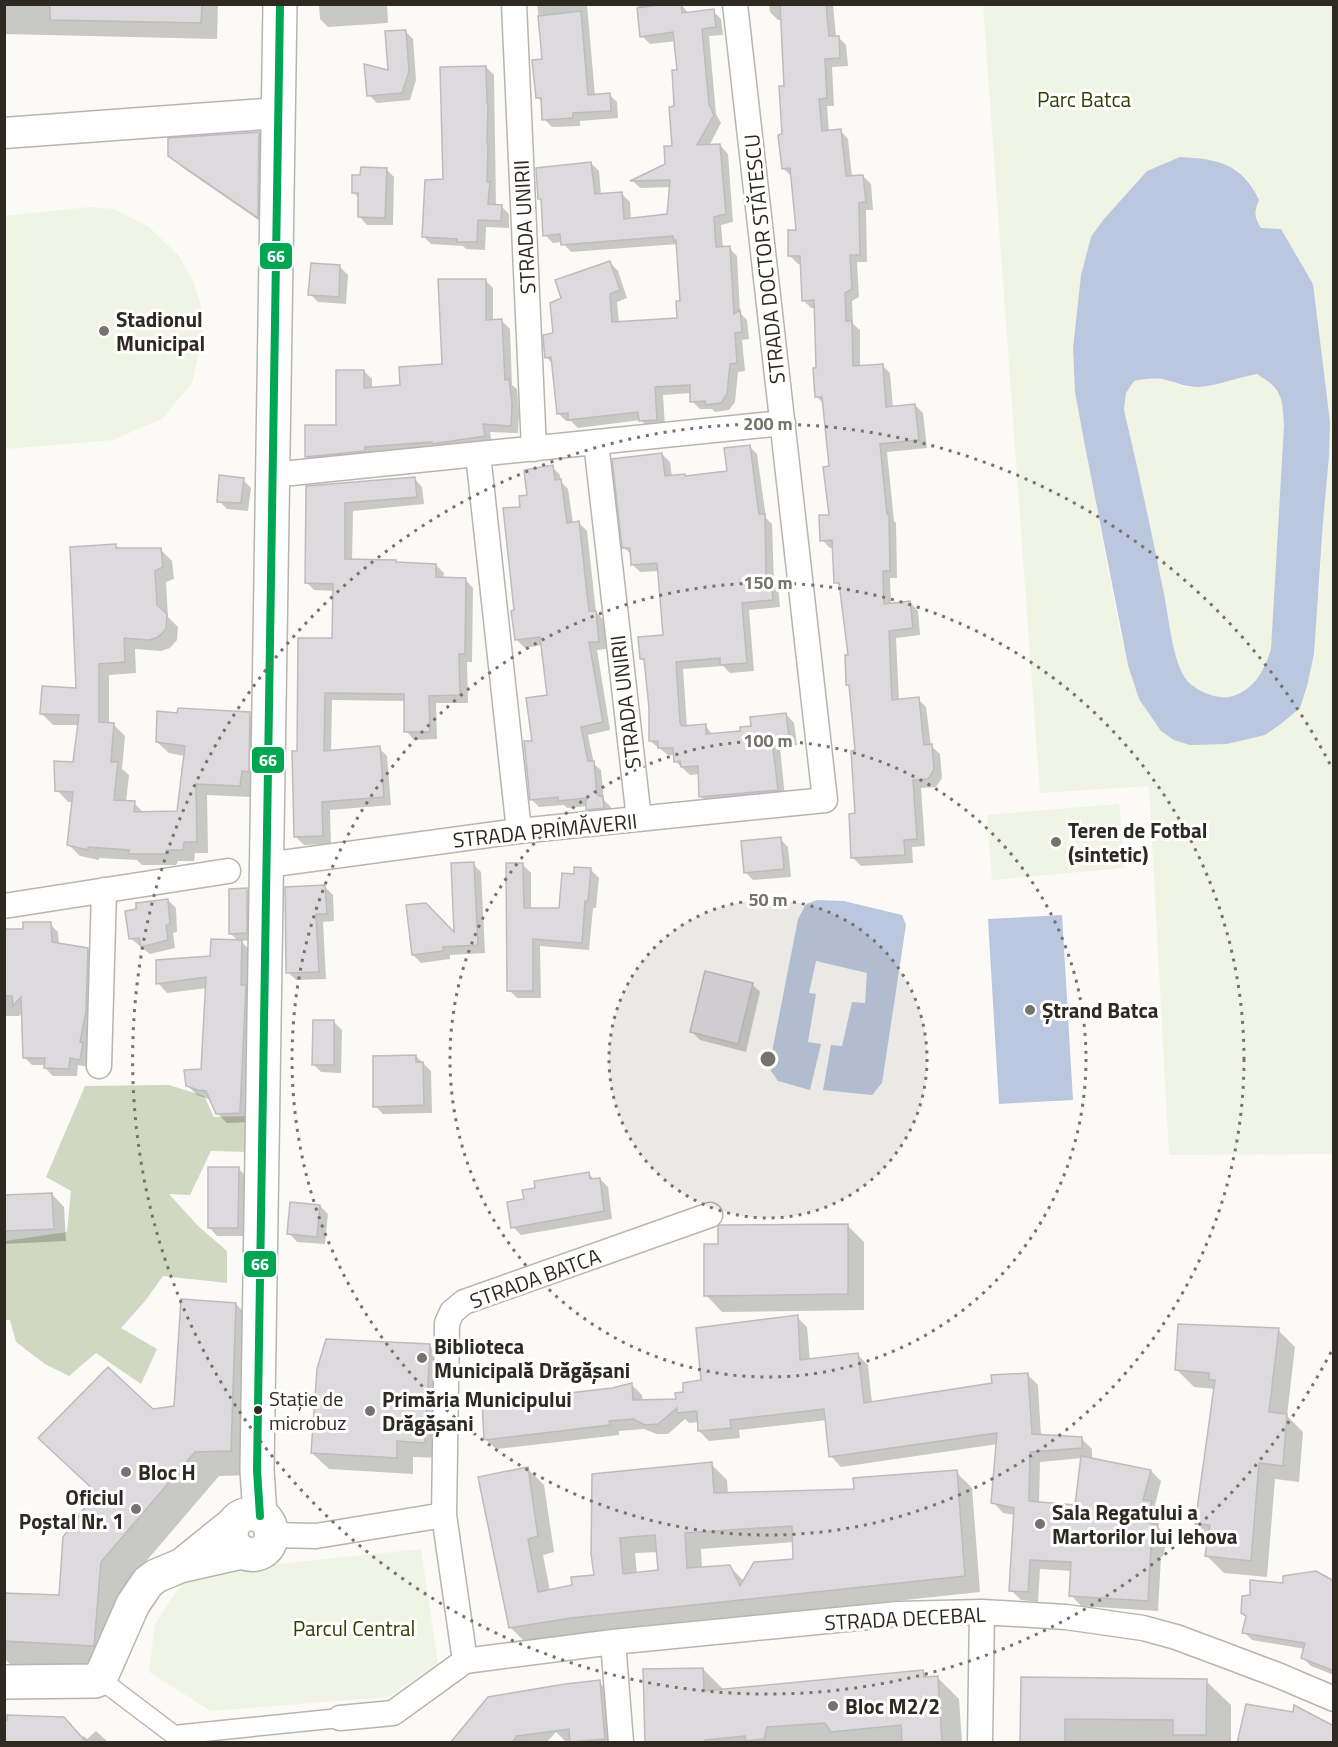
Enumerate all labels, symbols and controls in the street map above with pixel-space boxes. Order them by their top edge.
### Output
park label: Parc Batca [1037,83,1132,115]
street label: STRADA DOCTOR STĂTESCU [735,133,793,385]
street label: STRADA UNIRII [505,159,543,295]
line badge: 66 [259,242,293,270]
text: 66 [267,244,285,268]
place label: Stadionul Municipal [116,303,205,359]
marker: Stadionul Municipal [97,324,111,338]
text: 200 m [743,410,793,437]
text: 150 m [743,569,793,596]
street label: STRADA UNIRII [601,633,649,771]
text: 100 m [743,727,793,754]
line badge: 66 [251,746,285,774]
text: 66 [259,748,277,772]
street label: STRADA PRIMĂVERII [451,804,639,856]
place label: Teren de Fotbal (sintetic) [1068,814,1207,870]
marker: Teren de Fotbal (sintetic) [1049,835,1063,849]
text: 50 m [748,886,788,913]
place label: Ștrand Batca [1042,994,1159,1026]
marker: Ștrand Batca [1023,1003,1037,1017]
centre of rings [758,1049,778,1069]
street label: STRADA BATCA [465,1239,605,1316]
line badge: 66 [243,1250,277,1278]
text: 66 [251,1252,269,1276]
place label: Biblioteca Municipală Drăgășani [434,1330,630,1386]
marker: Biblioteca Municipală Drăgășani [415,1351,429,1365]
place label: Stație de microbuz [269,1383,346,1438]
place label: Primăria Municipului Drăgășani [382,1383,572,1439]
marker: Stație de microbuz [252,1404,264,1416]
marker: Primăria Municipului Drăgășani [363,1404,377,1418]
place label: Bloc H [138,1456,196,1488]
marker: Bloc H [119,1465,133,1479]
place label: Oficiul Poștal Nr. 1 [19,1481,124,1537]
place label: Sala Regatului a Martorilor lui Iehova [1052,1496,1238,1552]
marker: Oficiul Poștal Nr. 1 [129,1502,143,1516]
marker: Sala Regatului a Martorilor lui Iehova [1033,1517,1047,1531]
street label: STRADA DECEBAL [824,1598,986,1638]
park label: Parcul Central [293,1612,415,1644]
place label: Bloc M2/2 [845,1690,940,1722]
marker: Bloc M2/2 [826,1699,840,1713]

